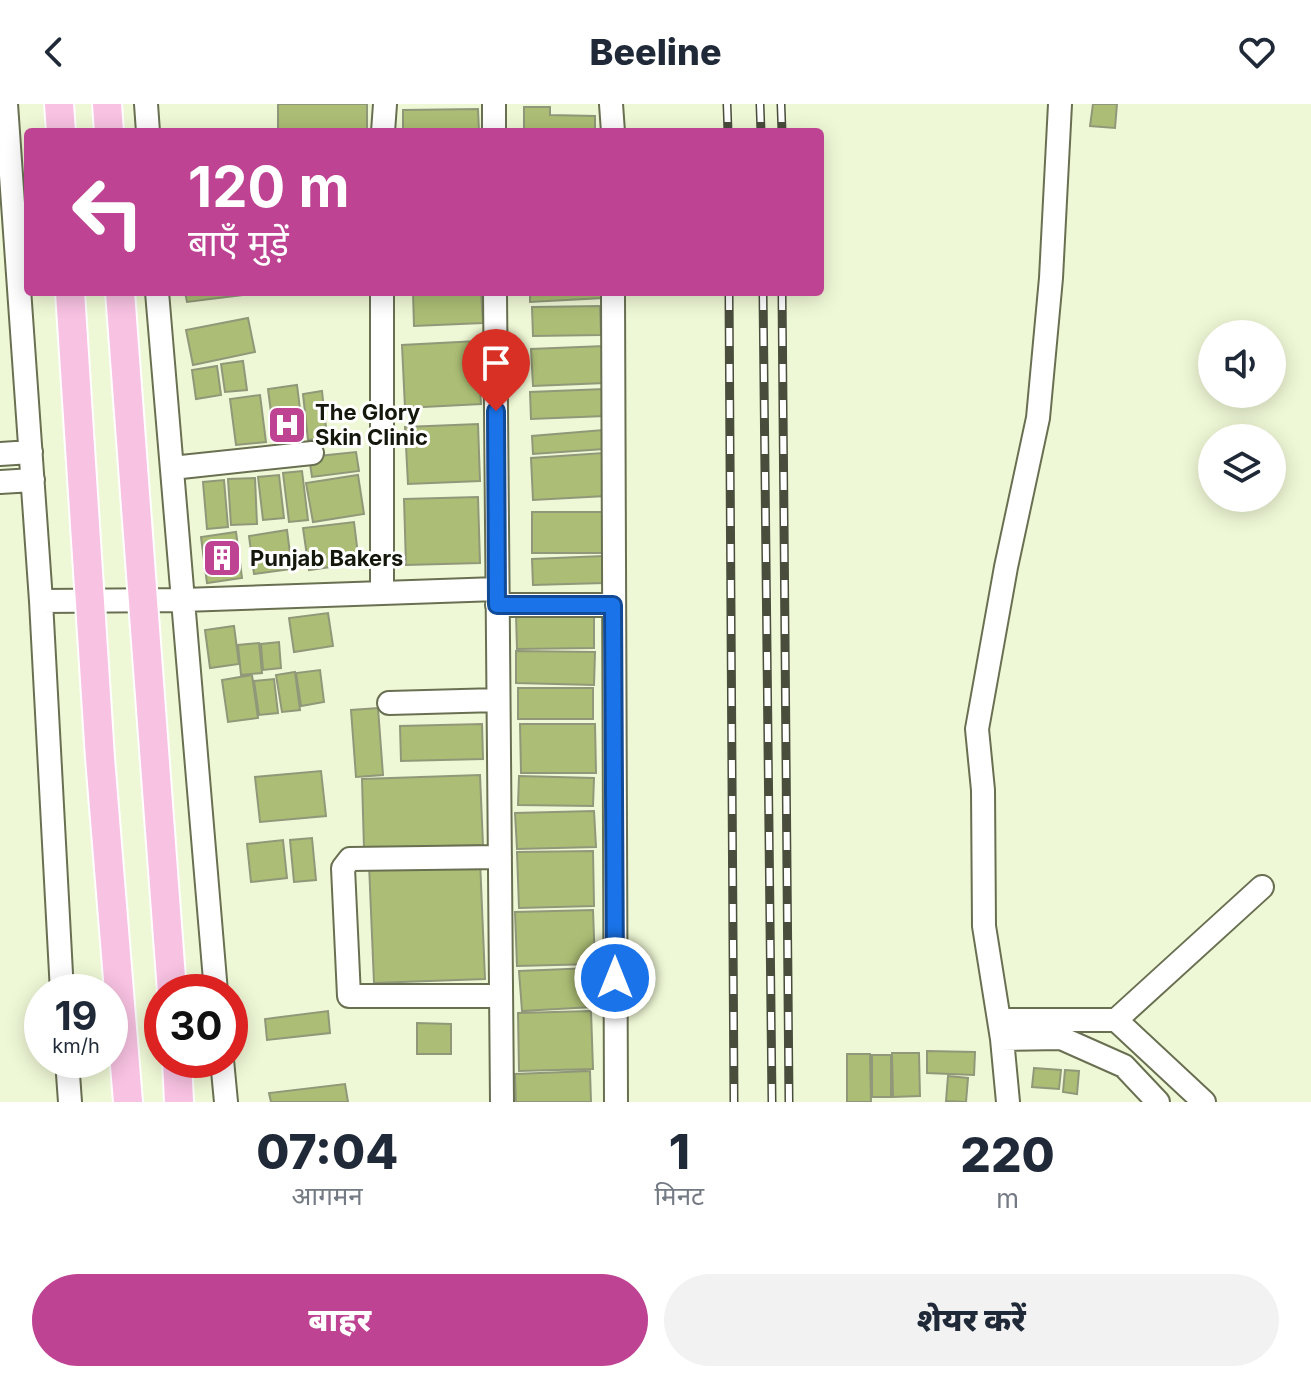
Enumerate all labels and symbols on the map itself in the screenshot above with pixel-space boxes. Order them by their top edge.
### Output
pin [462,329,530,411]
place label: The Glory Skin Clinic [315,399,428,450]
hospital icon: The Glory Skin Clinic [266,404,308,446]
building icon: Punjab Bakers [201,537,243,579]
place label: Punjab Bakers [250,545,403,571]
position arrow [573,936,657,1020]
speed limit sign: 30 [144,974,248,1078]

